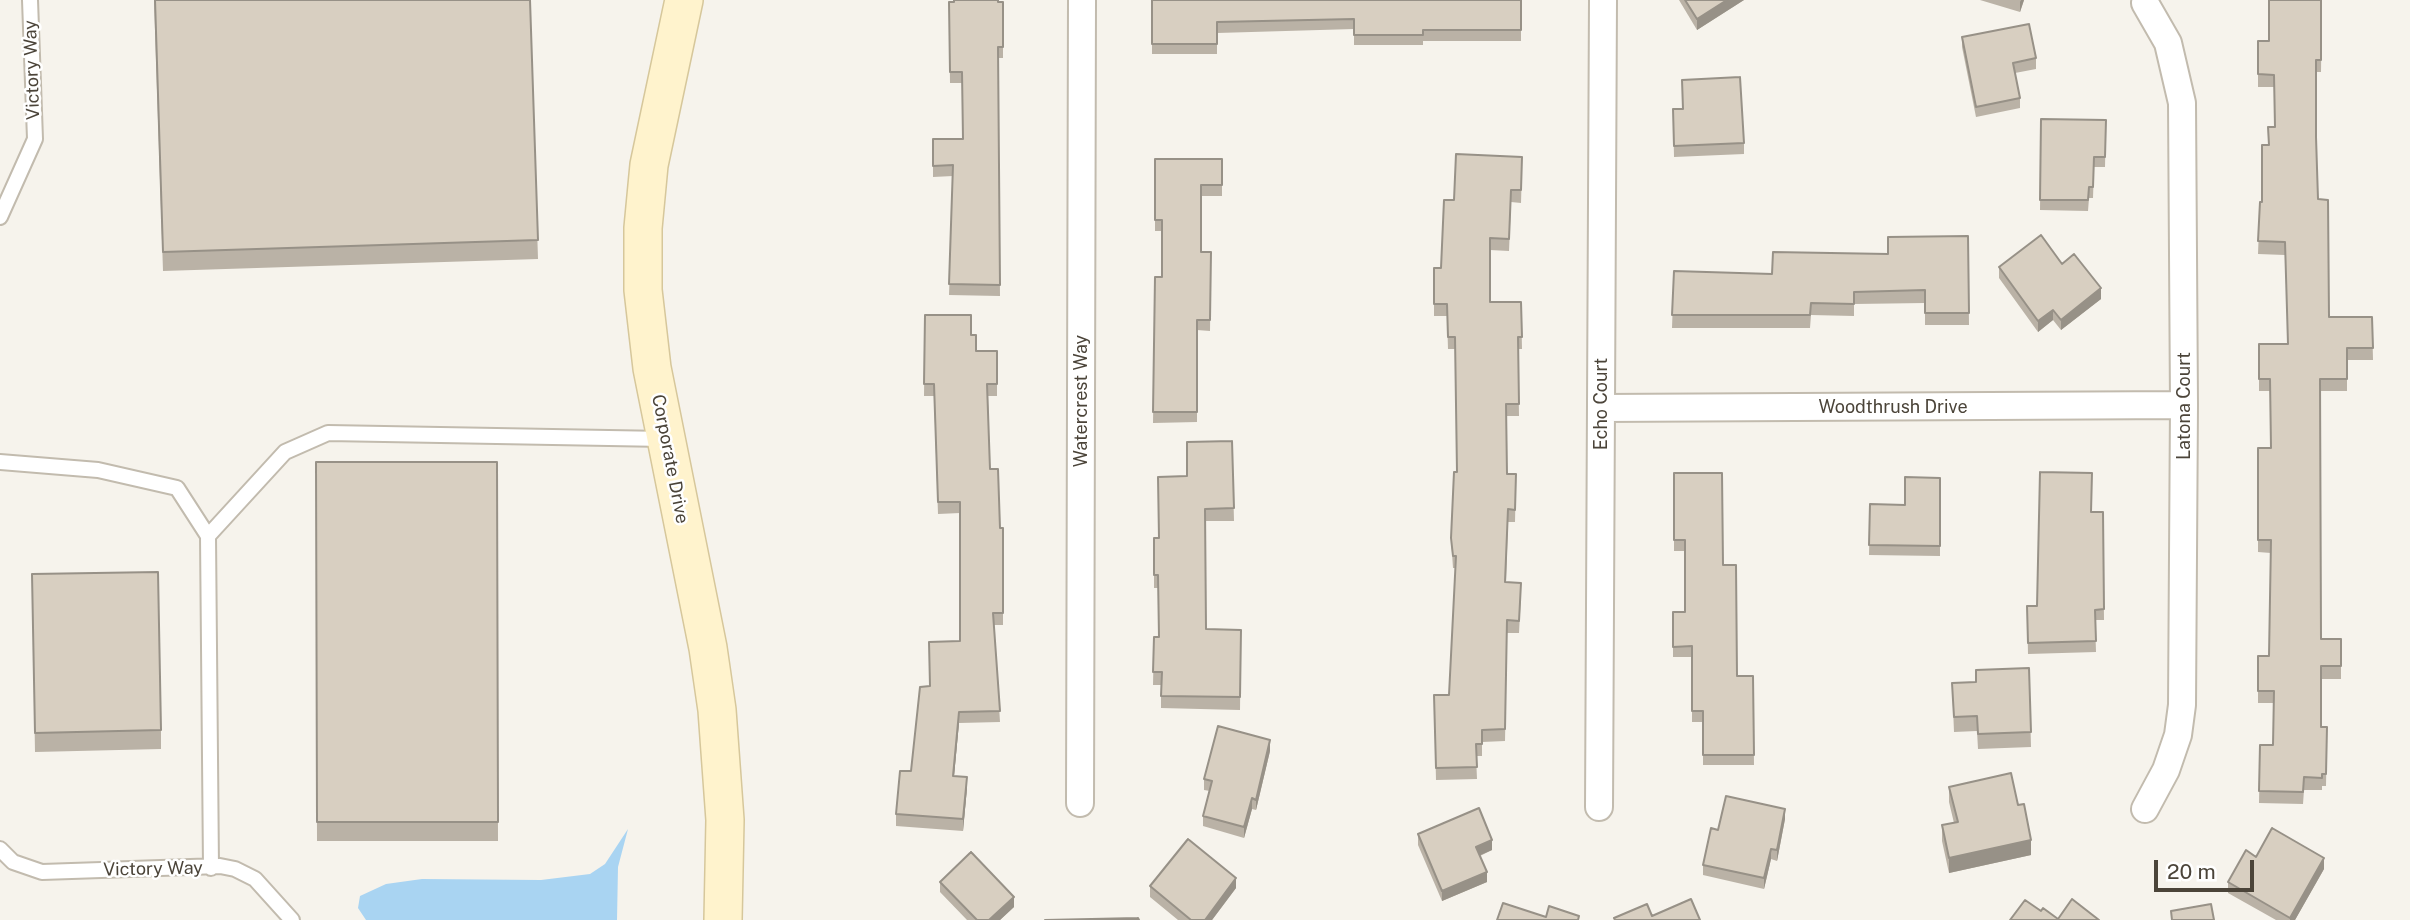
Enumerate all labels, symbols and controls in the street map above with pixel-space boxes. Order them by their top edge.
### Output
street label: Victory Way [19,20,45,120]
street label: Watercrest Way [1070,335,1092,467]
street label: Latona Court [2173,352,2195,460]
street label: Echo Court [1590,358,1612,450]
street label: Corporate Drive [647,393,693,525]
street label: Woodthrush Drive [1818,396,1968,418]
scale bar [2158,846,2258,890]
street label: Victory Way [103,857,203,881]
text: 20 m [2167,859,2216,884]

